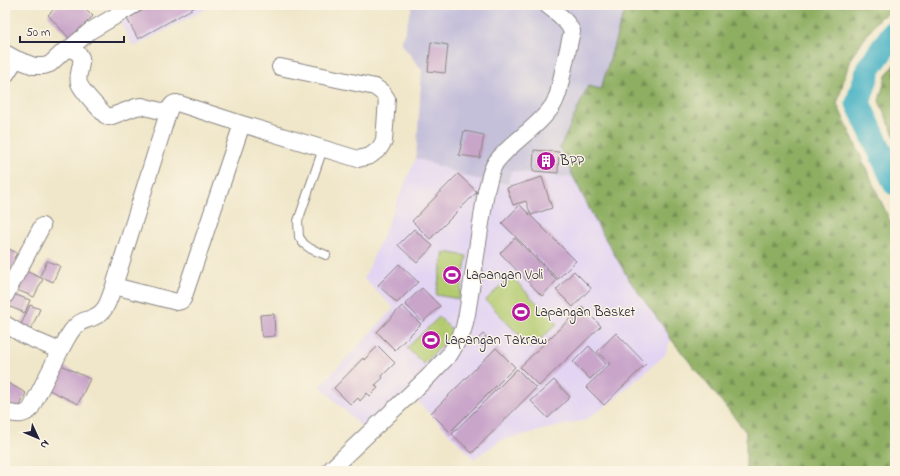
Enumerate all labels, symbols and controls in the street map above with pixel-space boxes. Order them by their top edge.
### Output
scale bar [20,18,124,44]
text: 50 m [26,24,50,42]
building icon: BPP [535,150,557,172]
place label: BPP [559,151,585,172]
sports icon: Lapangan Voli [441,264,463,286]
place label: Lapangan Voli [466,265,543,287]
sports icon: Lapangan Basket [510,301,532,323]
place label: Lapangan Basket [535,302,636,324]
sports icon: Lapangan Takraw [420,329,442,351]
place label: Lapangan Takraw [445,330,547,352]
north arrow [18,418,58,458]
text: N [36,436,53,452]

